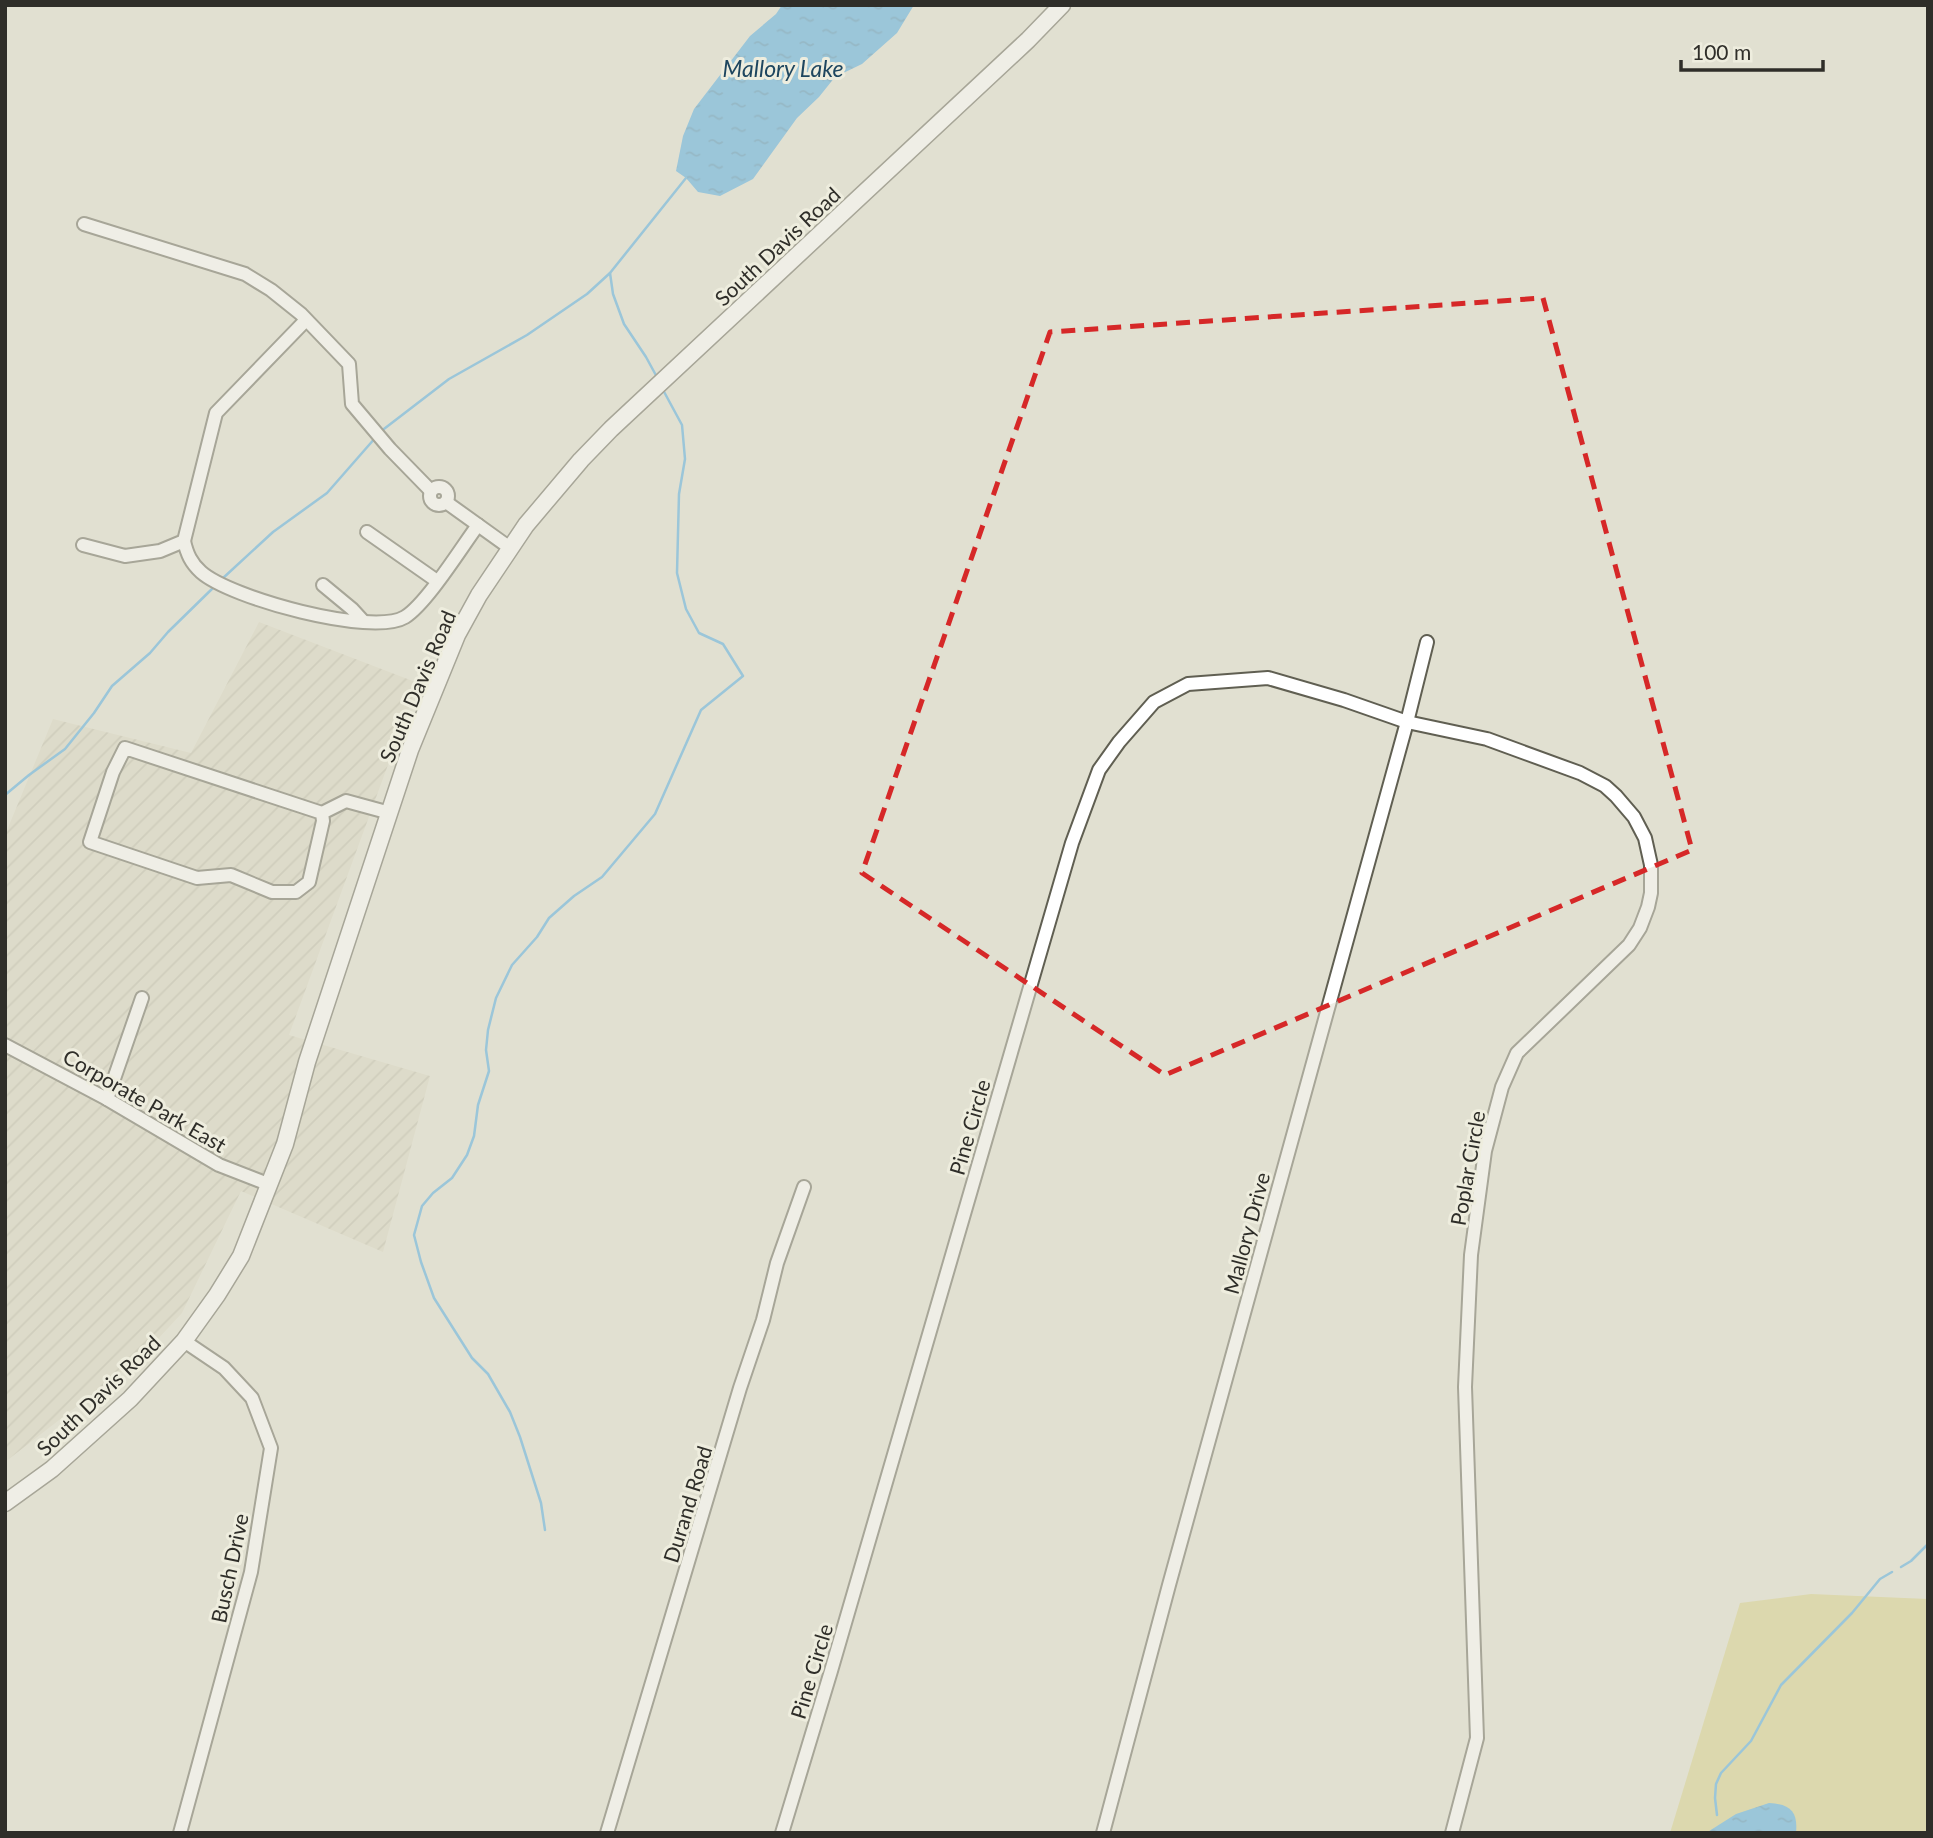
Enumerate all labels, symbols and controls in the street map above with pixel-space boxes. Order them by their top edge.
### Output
scale bar [1681,28,1823,72]
text: 100 m [1692,39,1751,64]
water label: Mallory Lake [723,54,843,82]
street label: South Davis Road [709,181,845,311]
street label: South Davis Road [374,606,460,766]
street label: Corporate Park East [59,1043,231,1157]
street label: Pine Circle [943,1076,995,1178]
street label: Poplar Circle [1445,1109,1489,1227]
street label: Mallory Drive [1218,1169,1274,1297]
street label: South Davis Road [31,1330,165,1460]
street label: Durand Road [657,1443,717,1565]
street label: Busch Drive [205,1511,253,1625]
street label: Pine Circle [785,1620,837,1722]

